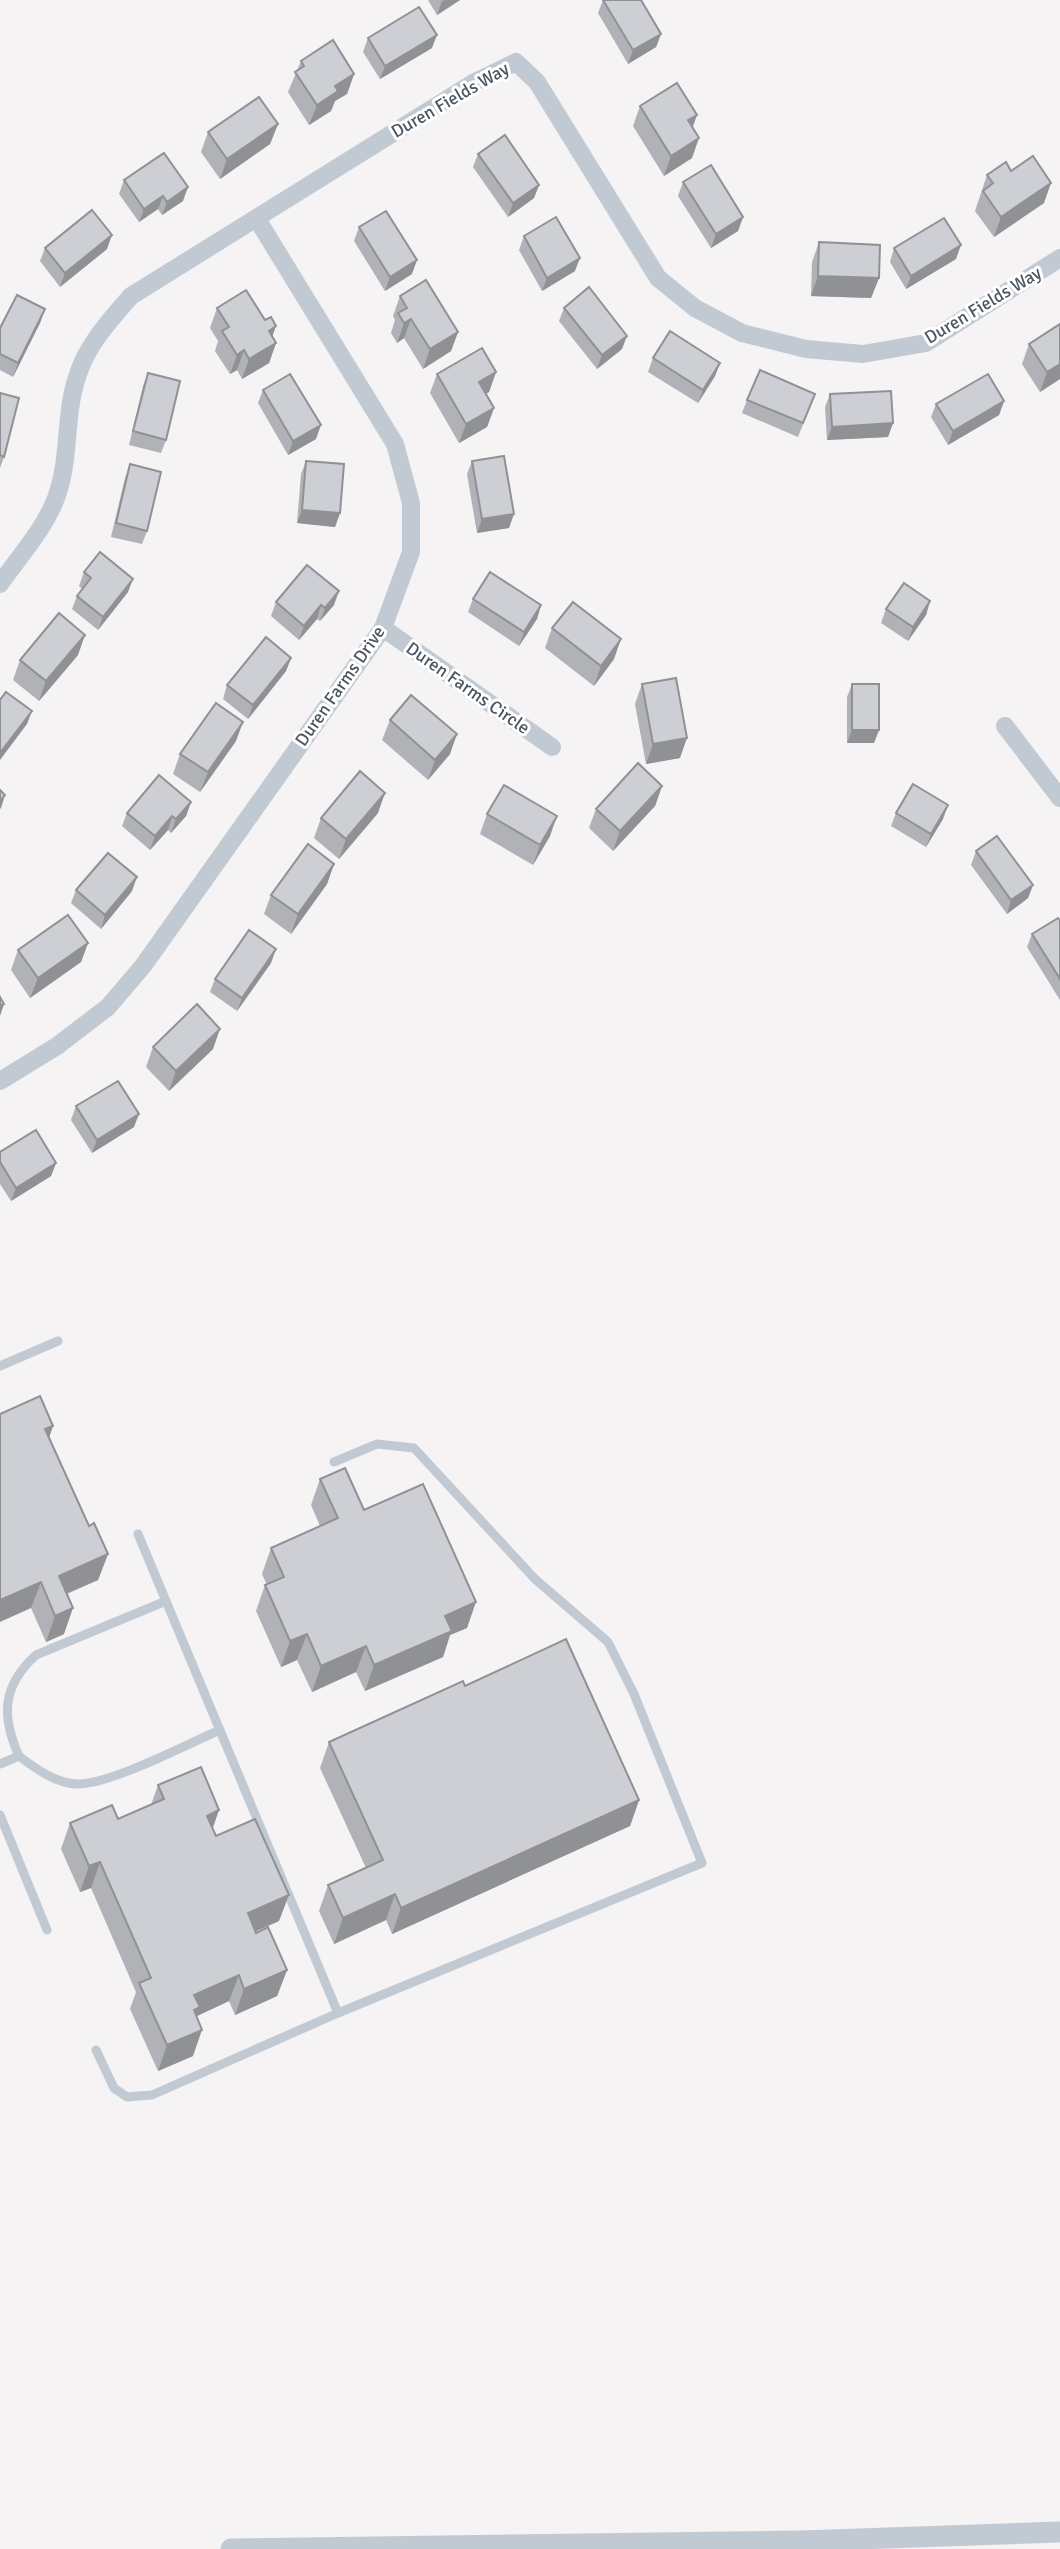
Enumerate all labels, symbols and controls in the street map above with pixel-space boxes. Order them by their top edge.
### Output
street label: Duren Fields Way [387,57,513,143]
street label: Duren Fields Way [921,261,1046,349]
street label: Duren Farms Drive [290,622,390,750]
street label: Duren Farms Circle [402,637,534,739]

